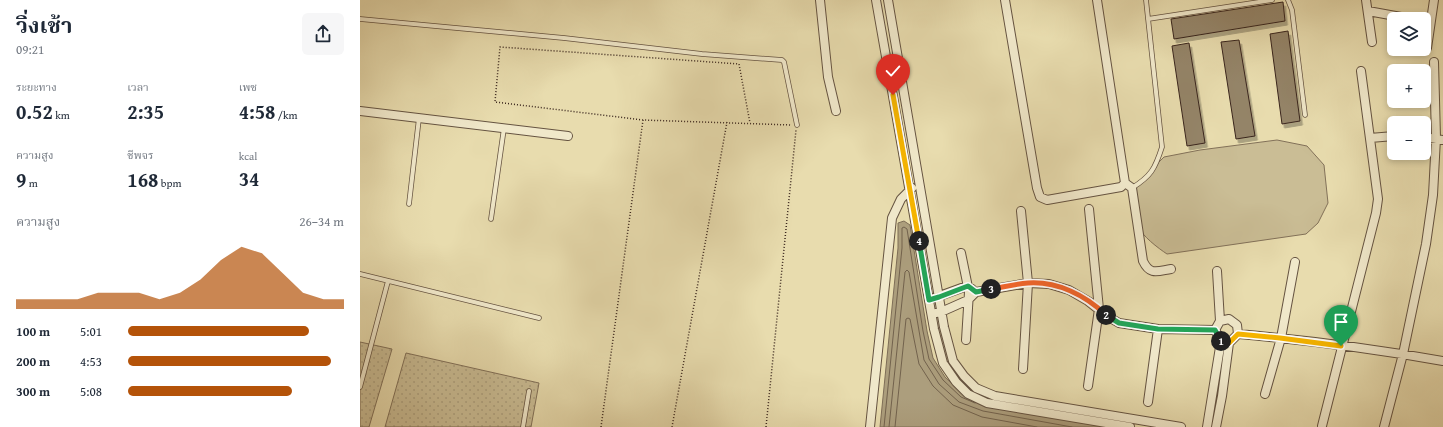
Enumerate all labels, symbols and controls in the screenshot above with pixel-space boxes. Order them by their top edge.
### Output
text: วิ่งเช้า [16,9,72,41]
map controls [1387,12,1431,160]
button: layers [1387,12,1431,56]
button: share [302,13,344,55]
text: 09:21 [16,40,44,59]
pin [876,54,910,95]
icon: check [882,60,904,82]
button: + [1387,64,1431,108]
text: ระยะทาง [16,79,57,95]
text: เวลา [127,79,149,95]
text: เพซ [239,79,257,95]
text: 0.52 [16,97,53,126]
text: 2:35 [127,97,164,126]
text: 4:58 [239,97,275,126]
text: km [53,107,70,123]
text: /km [275,107,298,123]
button: − [1387,116,1431,160]
text: ความสูง [16,147,54,163]
text: ชีพจร [127,147,153,163]
text: kcal [239,148,257,164]
text: 34 [239,164,259,193]
text: 9 [16,165,26,194]
text: 168 [127,165,158,194]
text: m [26,175,38,191]
text: bpm [158,175,181,191]
text: ความสูง [16,212,60,231]
text: 26–34 m [299,212,344,231]
pin: 4 [909,231,929,251]
text: 4 [916,233,922,249]
pin: 3 [981,279,1001,299]
text: 3 [988,281,994,297]
pin: 2 [1096,305,1116,325]
pin [1324,305,1358,346]
text: 2 [1103,307,1109,323]
icon: arrive [1330,311,1352,333]
text: 100 m [16,322,50,341]
text: 5:01 [80,322,102,341]
pin: 1 [1211,331,1231,351]
text: 1 [1218,333,1224,349]
text: 200 m [16,352,50,371]
text: 4:53 [80,352,102,371]
text: 300 m [16,382,50,401]
text: 5:08 [80,382,102,401]

